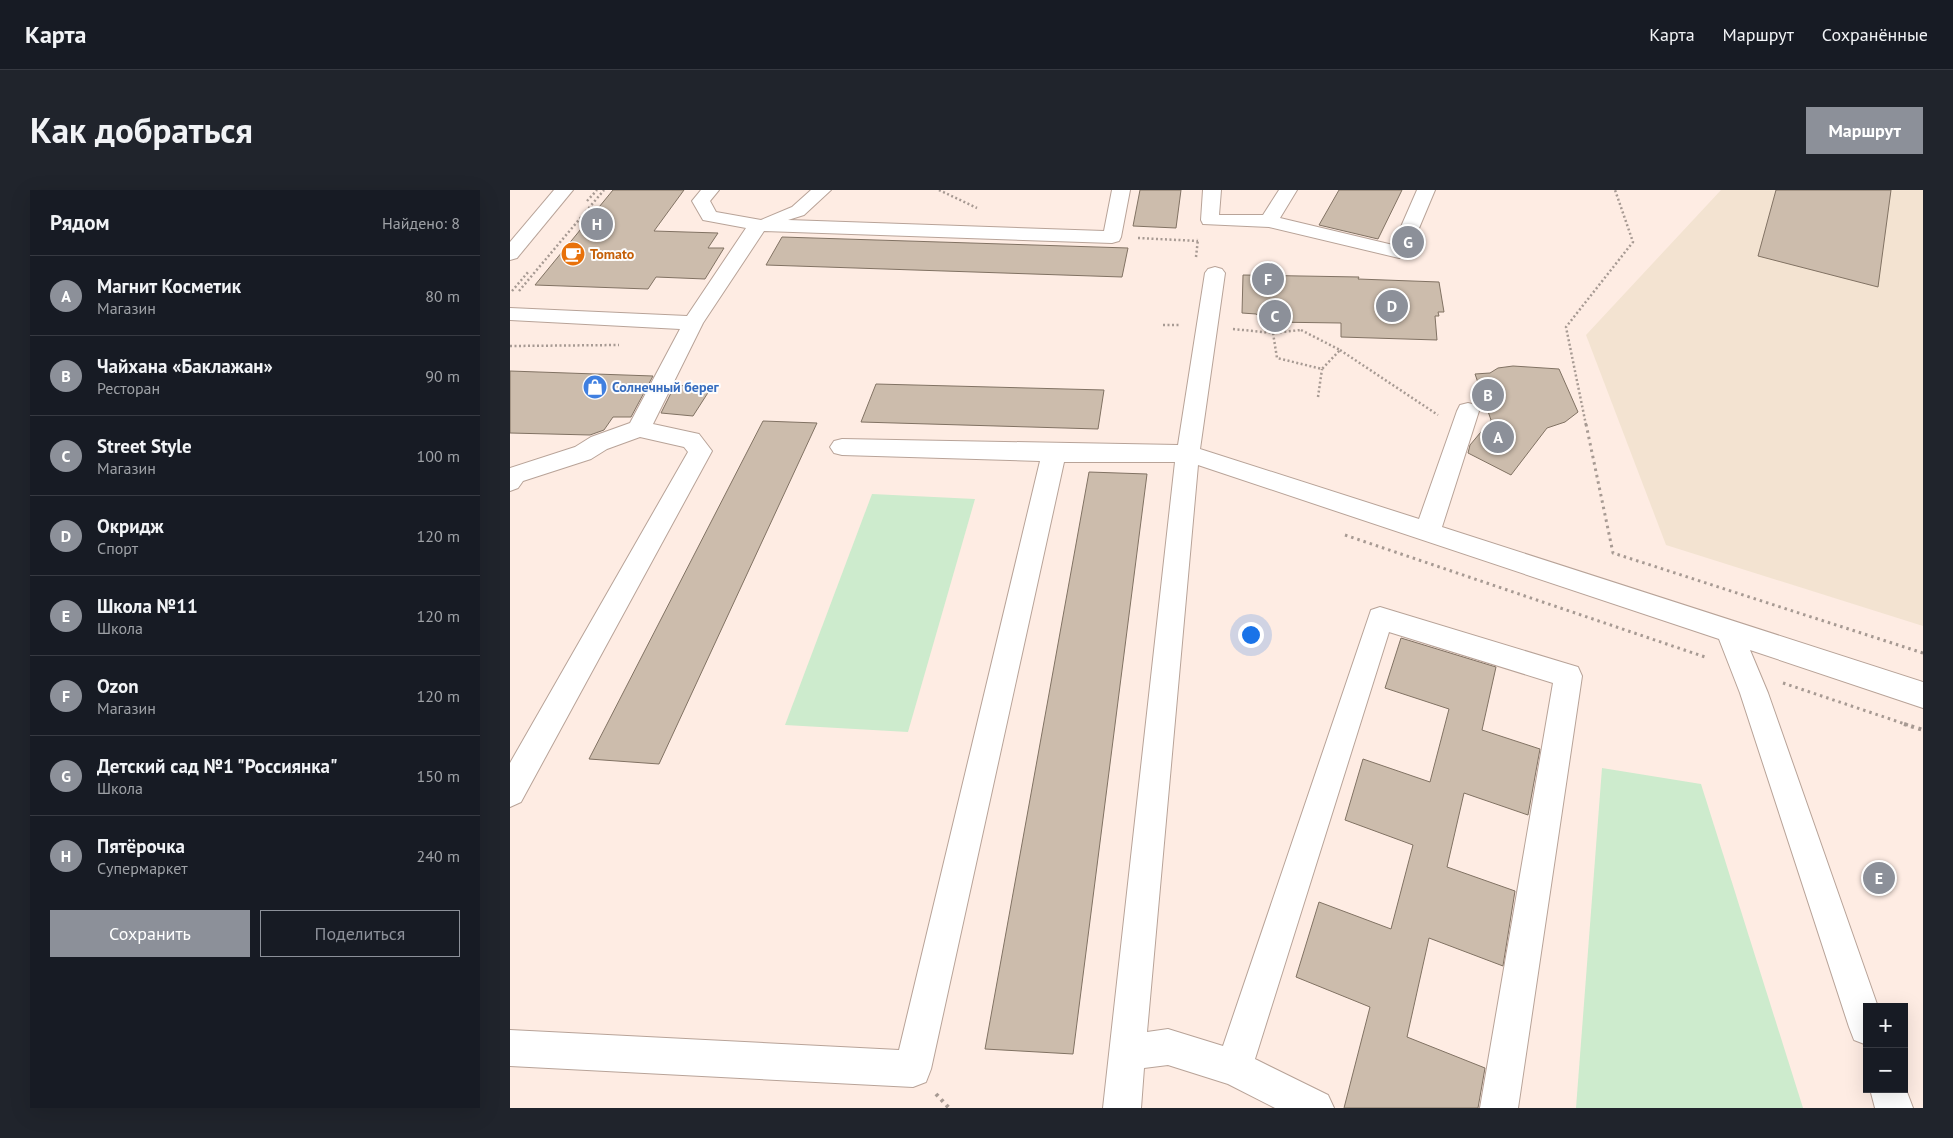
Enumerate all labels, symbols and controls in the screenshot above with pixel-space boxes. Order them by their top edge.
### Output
text: Карта [25,19,87,50]
text: Карта [1649,23,1695,46]
text: Маршрут [1723,23,1794,46]
text: Сохранённые [1822,23,1928,46]
text: Как добраться [30,107,253,153]
button: Маршрут [1806,107,1923,154]
pin: H [581,205,613,243]
text: Рядом [50,209,109,236]
text: Найдено: 8 [382,213,460,233]
pin: G [1392,223,1424,261]
cafe icon: Tomato [560,241,586,267]
place label: Tomato [590,245,635,263]
pin: F [1252,260,1284,298]
text: Магнит Косметик [97,274,241,298]
text: A [61,286,71,306]
text: 80 m [425,286,460,306]
pin: D [1376,287,1408,325]
pin: C [1259,297,1291,335]
text: Магазин [97,298,156,318]
text: Чайхана «Баклажан» [97,354,273,378]
text: B [61,366,71,386]
text: 90 m [425,366,460,386]
shop icon: Солнечный берег [582,374,608,400]
pin: B [1472,376,1504,414]
text: Ресторан [97,378,160,398]
place label: Солнечный берег [612,378,720,396]
pin: A [1482,418,1514,456]
text: Street Style [97,434,192,458]
text: C [62,446,70,466]
text: 100 m [417,446,460,466]
text: Магазин [97,458,156,478]
text: Окридж [97,514,164,538]
text: D [61,526,71,546]
text: 120 m [417,526,460,546]
text: Спорт [97,538,138,558]
text: Школа №11 [97,594,198,618]
text: E [62,606,70,626]
text: 120 m [417,606,460,626]
text: Школа [97,618,143,638]
your location [1238,622,1264,648]
text: Ozon [97,674,139,698]
text: F [62,686,70,706]
text: 120 m [417,686,460,706]
text: Магазин [97,698,156,718]
text: Детский сад №1 "Россиянка" [97,754,338,778]
text: G [61,766,71,786]
text: 150 m [417,766,460,786]
text: Школа [97,778,143,798]
text: Пятёрочка [97,834,185,858]
text: H [61,846,71,866]
text: 240 m [417,846,460,866]
text: Супермаркет [97,858,188,878]
pin: E [1863,859,1895,897]
button: Сохранить [50,910,250,957]
button: Поделиться [260,910,460,957]
map controls [1863,1003,1908,1093]
button: + [1863,1003,1908,1048]
button: − [1863,1048,1908,1093]

